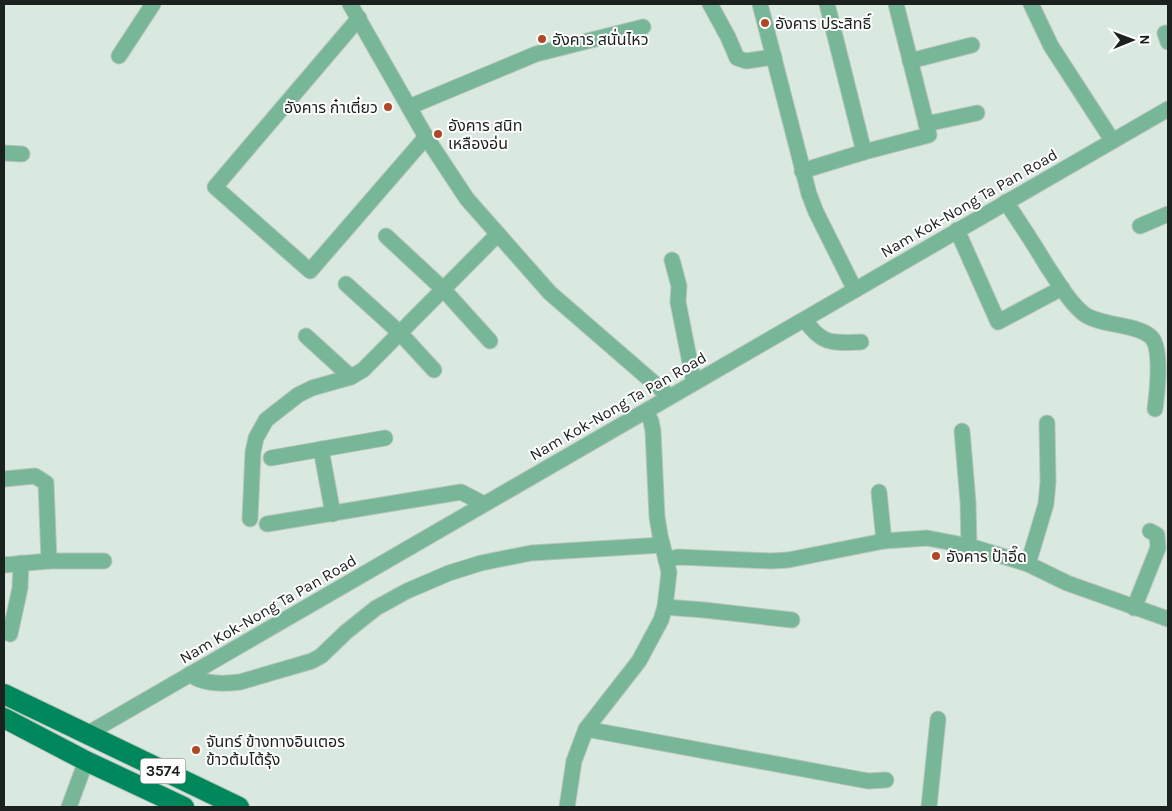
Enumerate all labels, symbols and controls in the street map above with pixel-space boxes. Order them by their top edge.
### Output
place label: อังคาร ประสิทธิ์ [775,13,871,33]
north arrow [1107,15,1157,65]
marker: อังคาร ประสิทธิ์ [759,17,771,29]
place label: อังคาร สนั่นไหว [552,28,649,49]
marker: อังคาร สนั่นไหว [536,33,548,45]
text: N [1136,35,1153,45]
place label: อังคาร ก๋าเตี๋ยว [284,96,378,117]
marker: อังคาร ก๋าเตี๋ยว [382,101,394,113]
place label: อังคาร สนิท เหลืองอ่น [448,116,522,153]
marker: อังคาร สนิท เหลืองอ่น [432,128,444,140]
street label: Nam Kok-Nong Ta Pan Road [877,145,1061,261]
street label: Nam Kok-Nong Ta Pan Road [526,348,710,464]
place label: อังคาร ป้าอี๊ด [946,545,1027,566]
marker: อังคาร ป้าอี๊ด [930,550,942,562]
street label: Nam Kok-Nong Ta Pan Road [176,551,360,667]
place label: จันทร์ ข้างทางอินเตอร ข้าวต้มโต้รุ้ง [206,732,345,769]
marker: จันทร์ ข้างทางอินเตอร ข้าวต้มโต้รุ้ง [190,744,202,756]
road number: 3574 [140,758,186,784]

